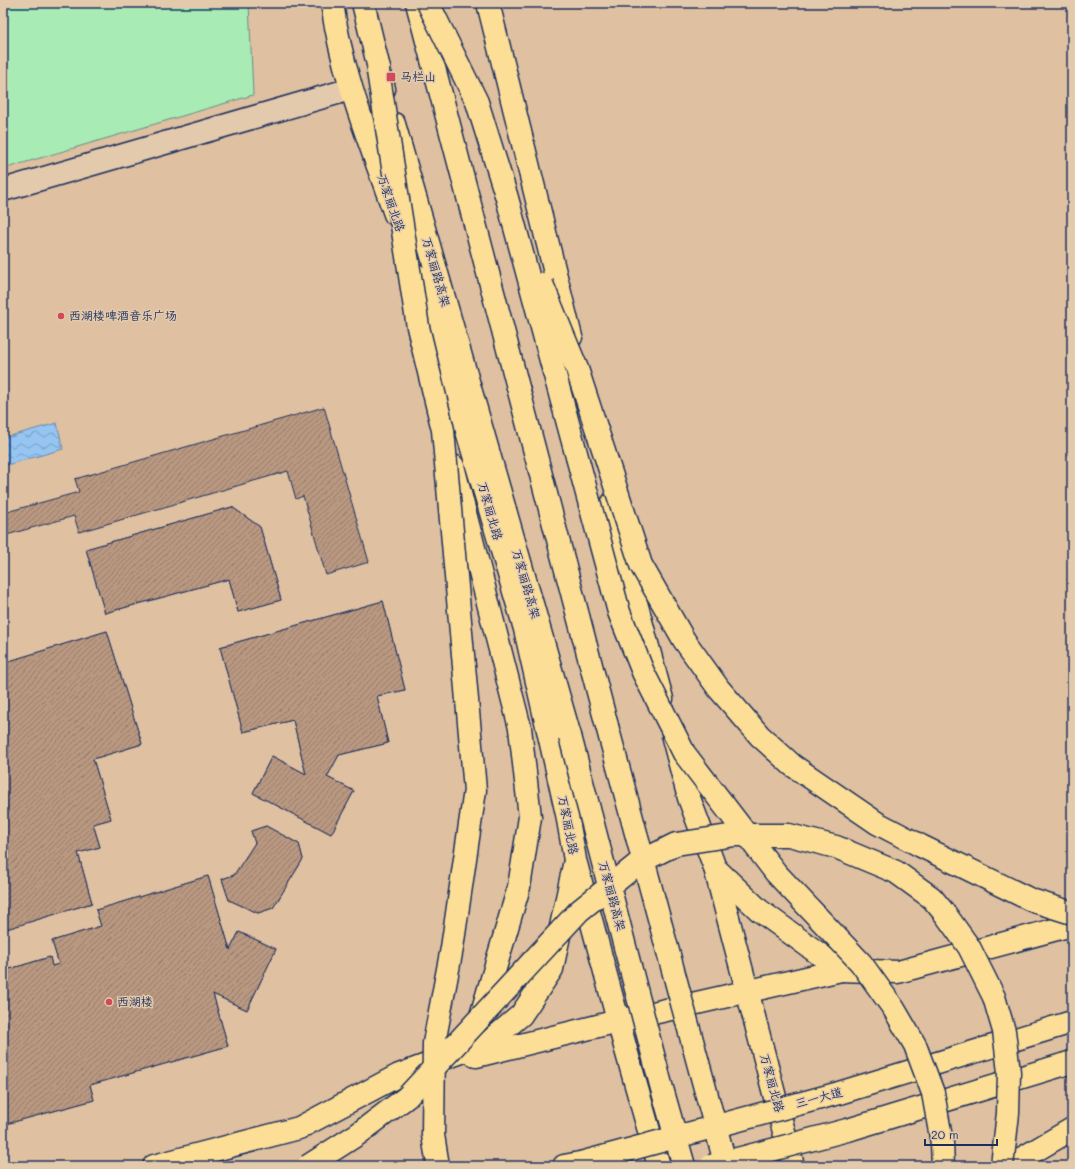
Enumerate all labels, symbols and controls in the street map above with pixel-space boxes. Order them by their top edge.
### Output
place label: 马栏山 [400,68,436,84]
marker: 马栏山 [385,71,397,83]
street label: 万家丽北路 [375,172,409,234]
street label: 万家丽路高架 [419,235,455,309]
place label: 西湖楼啤酒音乐广场 [69,307,177,323]
marker: 西湖楼啤酒音乐广场 [56,311,66,321]
street label: 万家丽北路 [475,480,507,542]
street label: 万家丽路高架 [509,547,545,621]
street label: 万家丽北路 [555,794,583,856]
street label: 万家丽路高架 [596,859,630,933]
place label: 西湖楼 [117,993,153,1009]
marker: 西湖楼 [104,997,114,1007]
street label: 万家丽北路 [757,1052,788,1114]
street label: 三一大道 [793,1083,844,1111]
scale bar [925,1121,997,1147]
text: 20 m [931,1126,959,1142]

